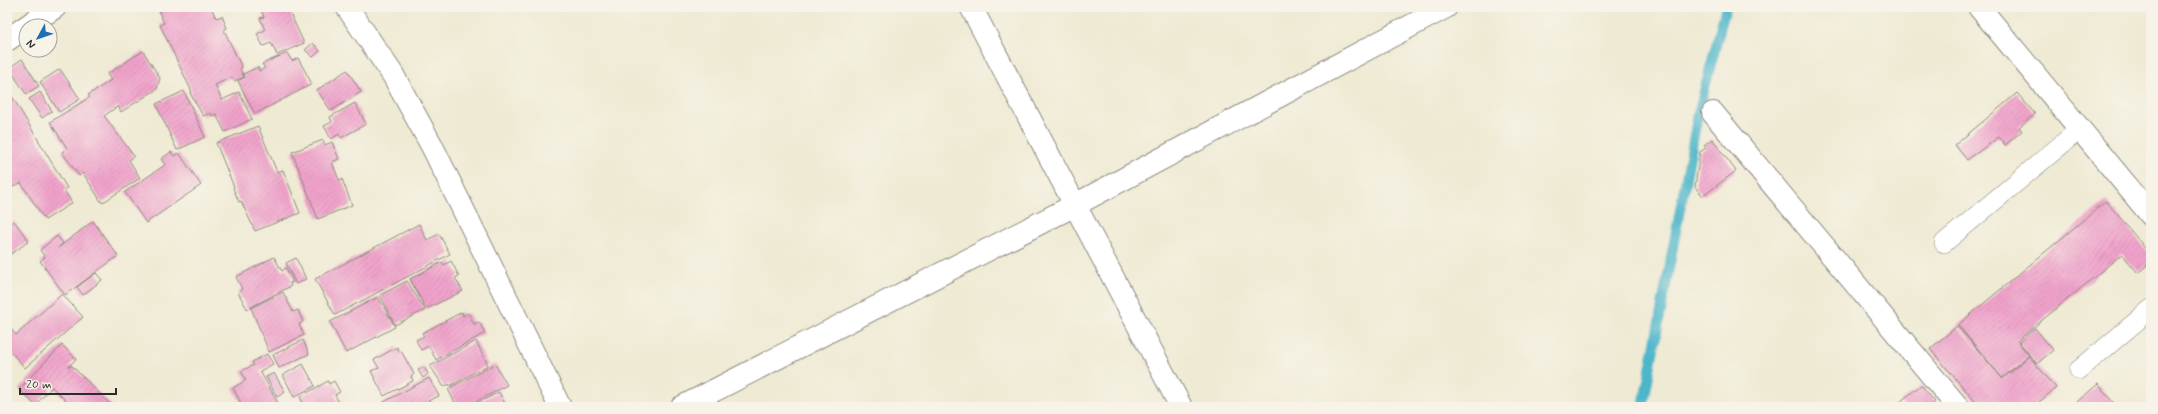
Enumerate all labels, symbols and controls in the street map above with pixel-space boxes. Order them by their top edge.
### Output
north arrow [18,18,58,58]
text: N [23,36,39,51]
scale bar [20,370,116,396]
text: 20 m [26,377,52,393]

